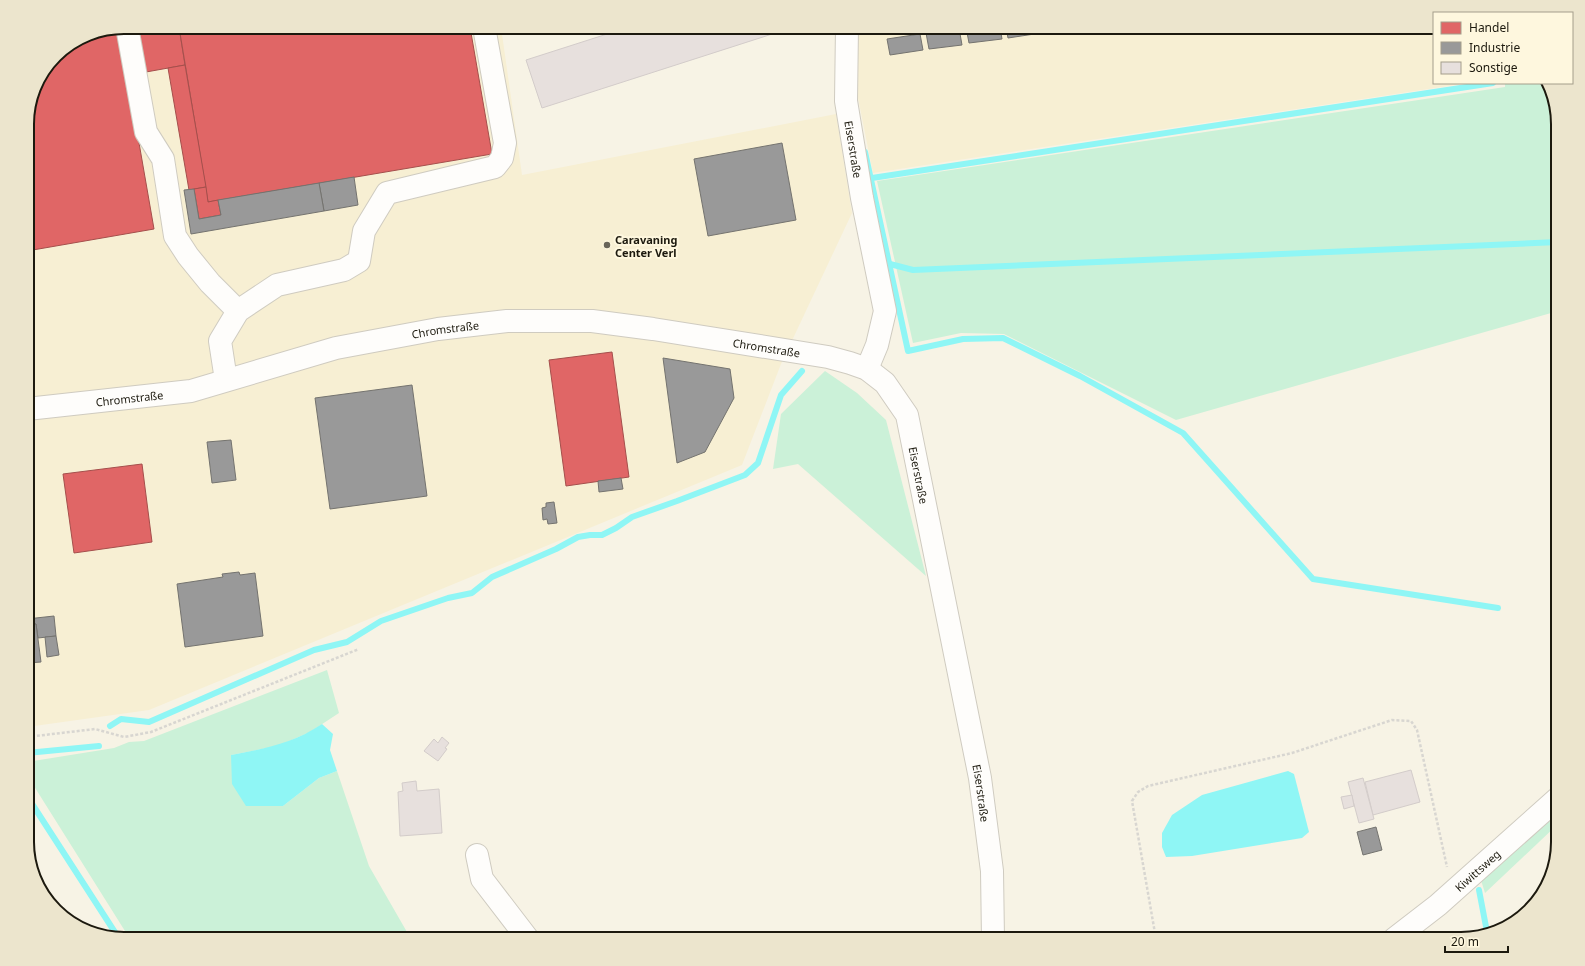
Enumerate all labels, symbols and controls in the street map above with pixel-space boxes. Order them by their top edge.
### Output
legend [1433,12,1573,84]
text: Handel [1469,19,1509,36]
text: Industrie [1469,39,1520,56]
text: Sonstige [1469,59,1518,76]
street label: Eiserstraße [842,120,866,179]
place label: Caravaning Center Verl [615,232,677,260]
marker: Caravaning Center Verl [602,240,612,250]
street label: Chromstraße [410,317,480,341]
street label: Chromstraße [732,334,801,360]
street label: Chromstraße [95,387,164,409]
street label: Eiserstraße [906,445,932,505]
street label: Eiserstraße [970,763,993,823]
street label: Kiwittsweg [1451,846,1503,894]
scale bar [1445,928,1508,954]
text: 20 m [1451,933,1479,950]

